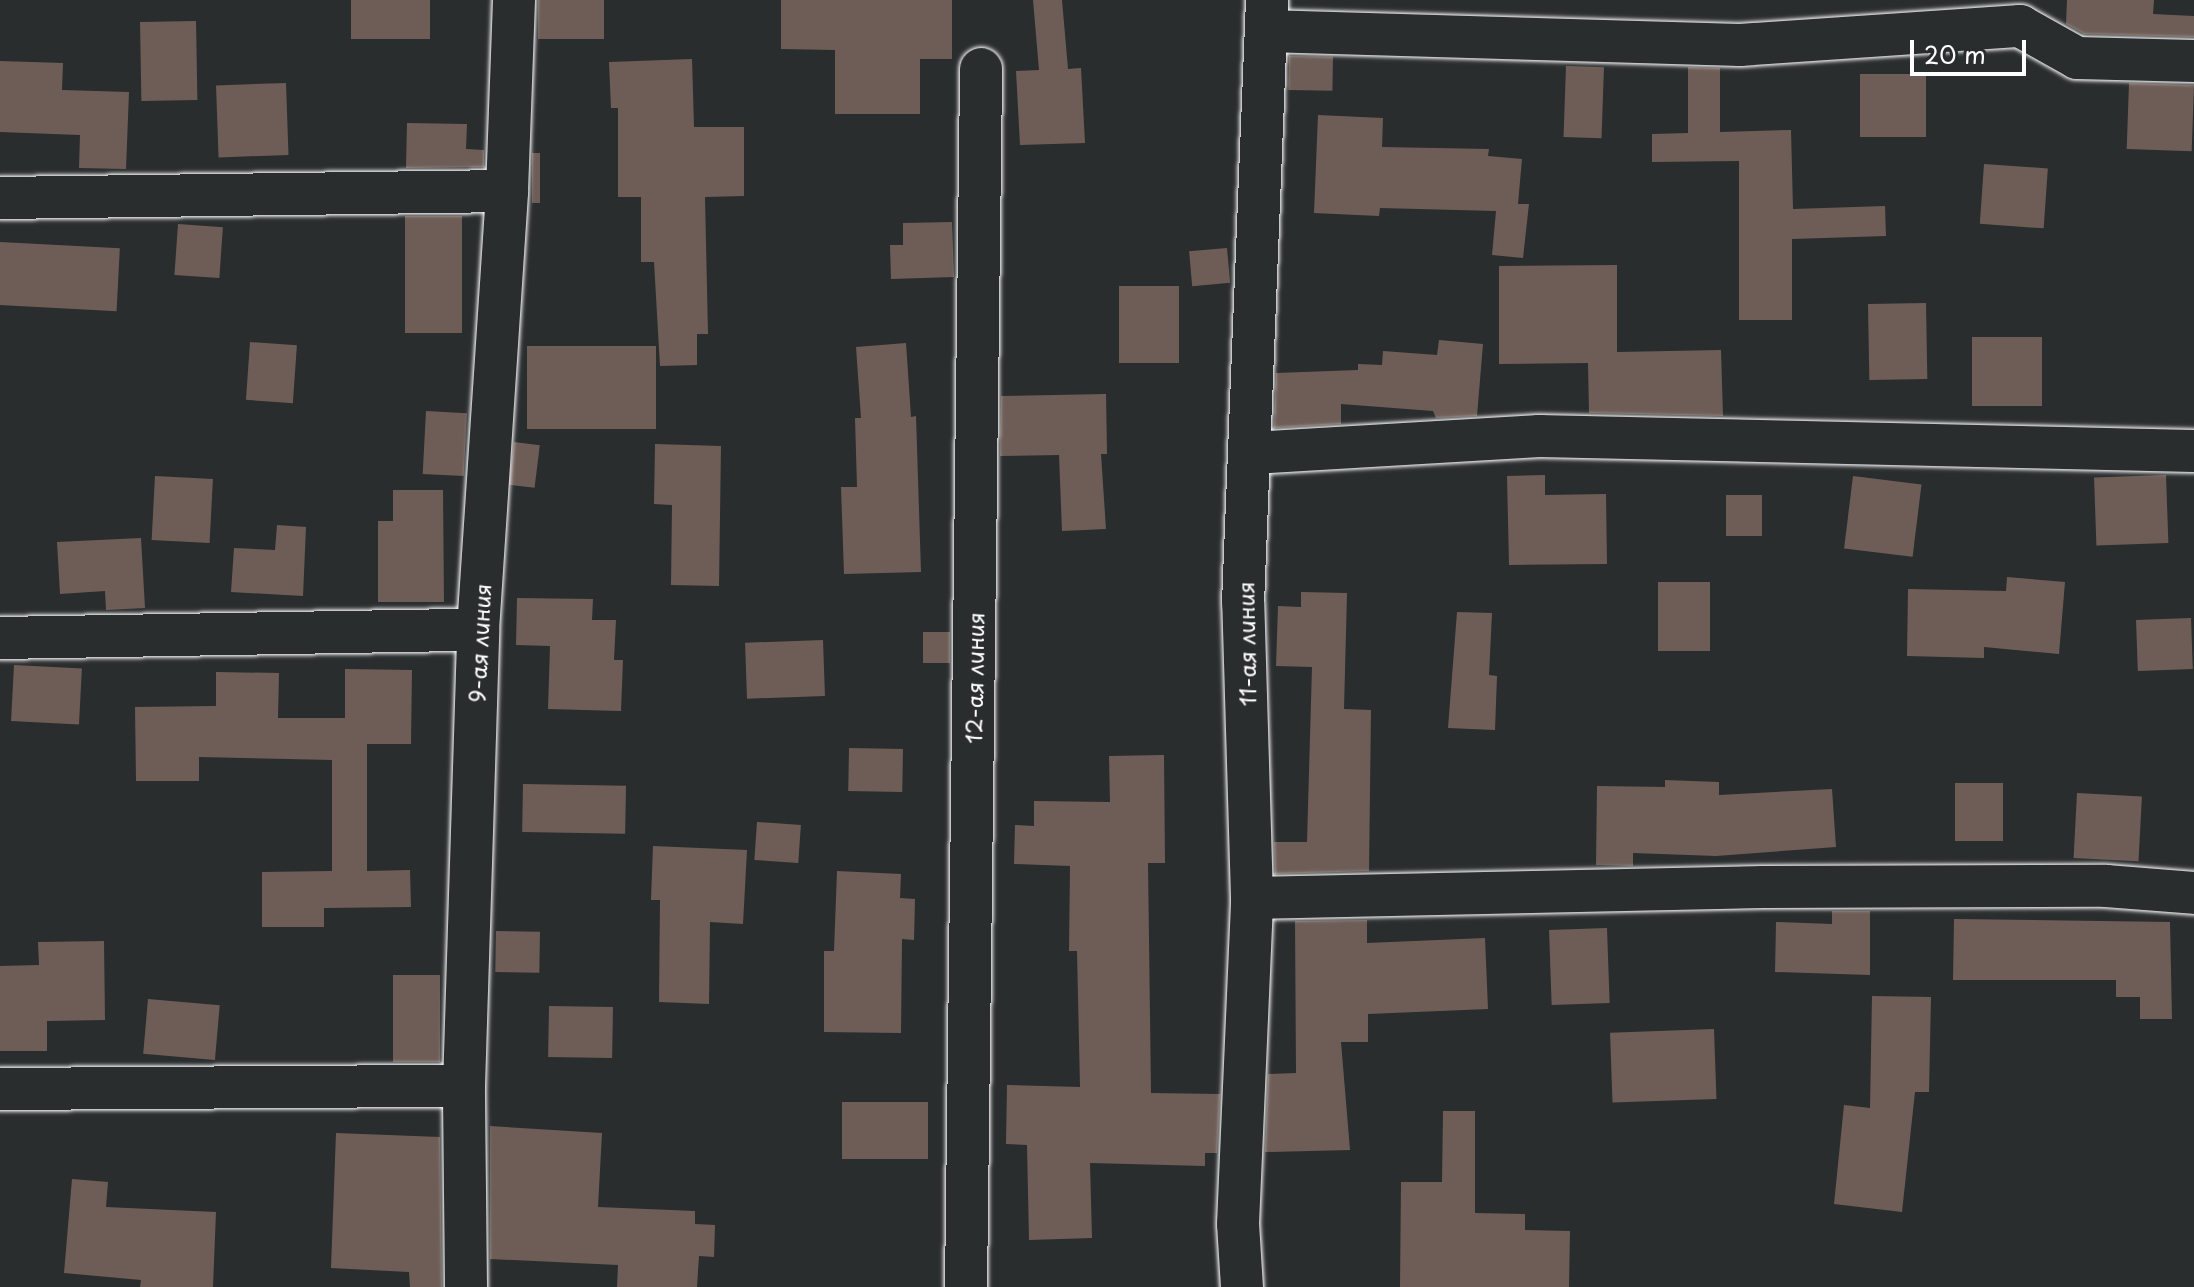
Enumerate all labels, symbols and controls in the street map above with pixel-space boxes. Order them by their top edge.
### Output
scale bar [1914,24,2030,74]
text: 20 m [1924,36,1986,72]
street label: 11-ая линия [1232,581,1260,707]
street label: 9-ая линия [463,583,495,703]
street label: 12-ая линия [960,612,988,744]

